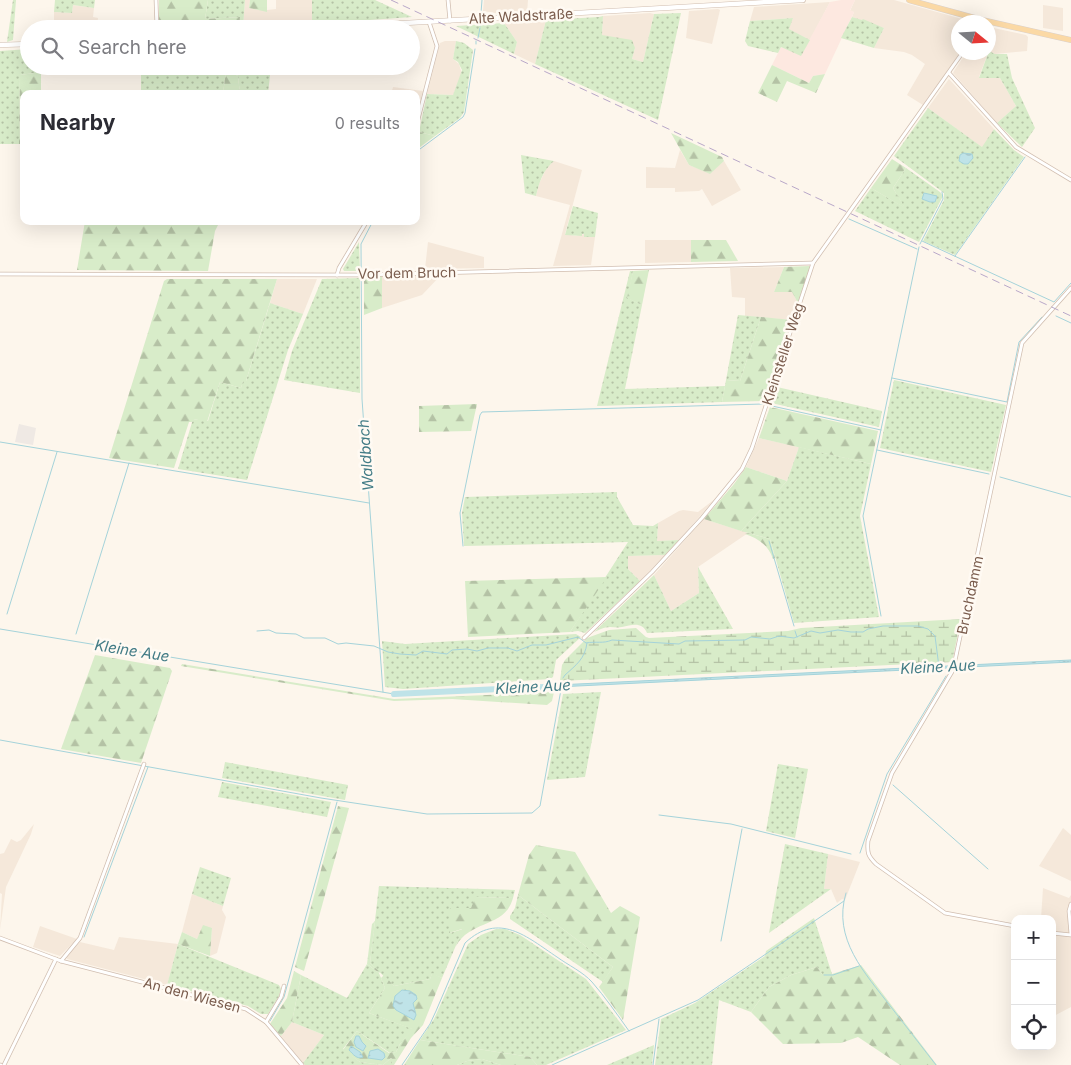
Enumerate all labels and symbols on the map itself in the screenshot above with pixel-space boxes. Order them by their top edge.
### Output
street label: Alte Waldstraße [468,4,574,27]
north arrow [951,15,996,60]
street label: Vor dem Bruch [358,263,456,282]
street label: Kleinsteller Weg [758,301,807,407]
water label: Waldbach [354,418,377,492]
street label: Bruchdamm [953,554,986,636]
water label: Kleine Aue [93,635,171,666]
water label: Kleine Aue [900,655,976,678]
water label: Kleine Aue [495,675,571,698]
street label: An den Wiesen [142,973,243,1016]

